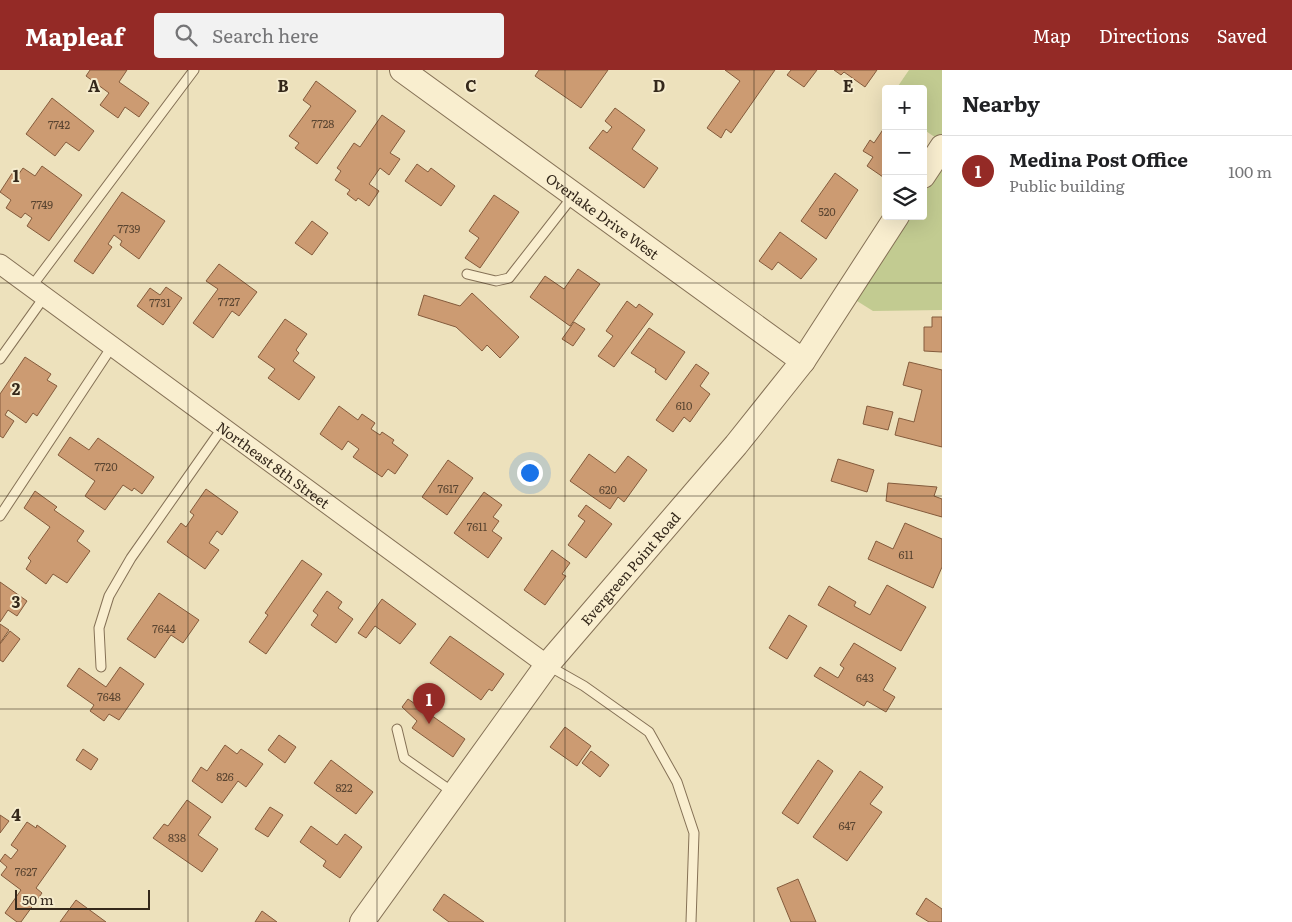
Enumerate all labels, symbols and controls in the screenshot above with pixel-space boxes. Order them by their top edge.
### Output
search box [154,13,504,58]
text: Mapleaf [25,18,124,53]
icon: search [172,21,200,49]
text: Search here [212,21,319,49]
text: Map [1033,22,1071,49]
text: Directions [1099,22,1189,49]
text: Saved [1217,22,1267,49]
text: A [88,73,100,97]
text: B [277,73,289,97]
text: C [465,73,477,97]
text: D [653,73,665,97]
text: E [843,73,854,97]
map controls [882,85,927,220]
button: + [882,85,927,130]
text: Nearby [962,87,1040,118]
house number: 7728 [312,115,334,131]
house number: 7742 [48,116,70,132]
button: − [882,130,927,175]
text: Medina Post Office [1009,145,1188,173]
text: 1 [975,159,981,183]
text: 100 m [1228,159,1272,183]
text: 1 [13,163,20,187]
street label: Overlake Drive West [542,168,664,264]
text: Public building [1009,173,1125,197]
button: layers [882,175,927,220]
house number: 7749 [31,196,53,212]
house number: 520 [818,203,836,219]
house number: 7739 [118,220,141,236]
house number: 7727 [218,293,241,309]
house number: 7731 [149,294,171,310]
text: 2 [12,376,21,400]
house number: 610 [676,397,692,413]
street label: Northeast 8th Street [213,416,334,513]
house number: 7720 [94,458,118,474]
your location [517,460,543,486]
house number: 7617 [437,480,459,496]
house number: 620 [599,481,617,497]
street label: Evergreen Point Road [576,507,685,629]
house number: 7611 [467,518,488,534]
house number: 611 [899,546,914,562]
text: 3 [12,589,21,613]
house number: 7644 [152,620,176,636]
house number: 643 [856,669,874,685]
pin: 1 [413,683,445,724]
house number: 7648 [97,688,121,704]
house number: 826 [216,768,234,784]
house number: 822 [335,779,353,795]
text: 4 [11,802,21,826]
house number: 647 [838,817,856,833]
house number: 838 [168,829,186,845]
house number: 7627 [15,863,38,879]
scale bar [15,887,150,910]
text: 50 m [22,889,54,909]

